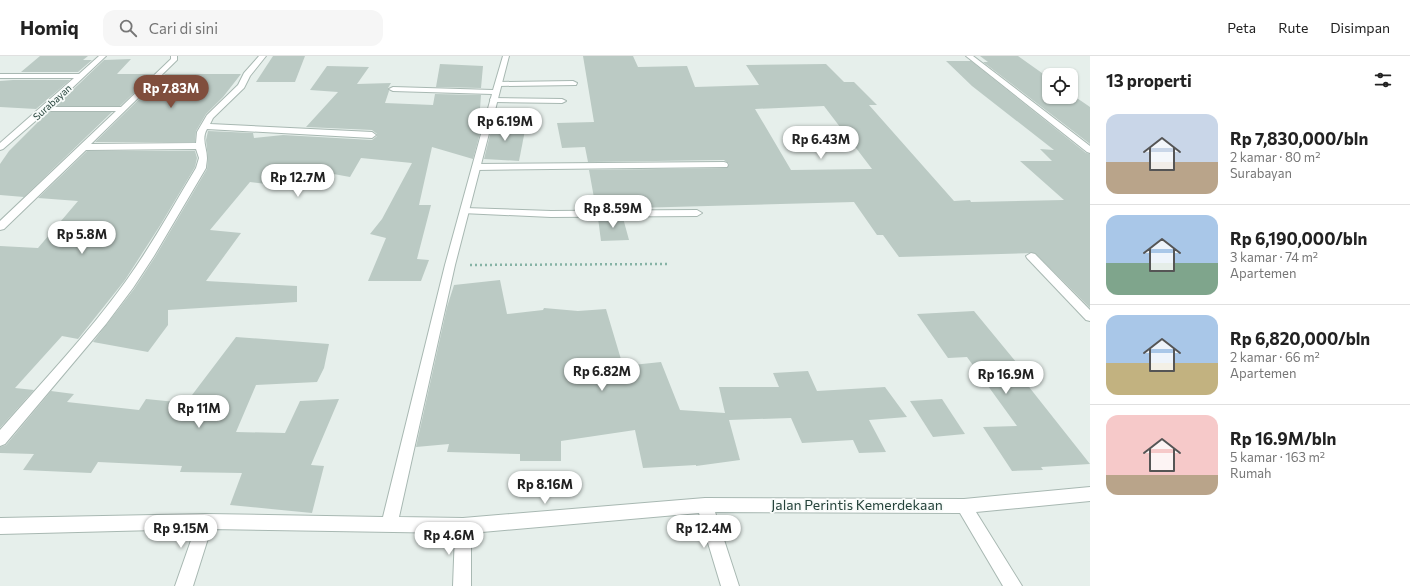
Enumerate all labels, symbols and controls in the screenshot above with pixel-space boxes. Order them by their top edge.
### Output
search box [103,10,383,46]
text: Homiq [20,16,79,39]
icon: search [117,17,139,39]
text: Cari di sini [149,19,218,37]
text: Peta [1227,19,1256,36]
text: Rute [1278,19,1308,36]
text: Disimpan [1330,19,1390,36]
map controls [1042,68,1078,104]
button: locate [1042,68,1078,104]
icon: filters [1372,69,1394,91]
text: 13 properti [1106,70,1192,91]
pin: Rp 7.83M [130,75,212,109]
text: Rp 7.83M [143,80,199,96]
street label: Surabayan [30,82,74,122]
pin: Rp 6.19M [464,108,546,142]
text: Rp 6.19M [477,113,533,129]
pin: Rp 6.43M [780,126,862,160]
text: Rp 7,830,000/bln [1230,128,1368,149]
icon: home [1138,130,1186,178]
text: Rp 6.43M [792,131,850,147]
text: 2 kamar · 80 m² [1230,149,1320,165]
pin: Rp 12.7M [257,164,339,198]
text: Surabayan [1230,165,1292,181]
text: Rp 12.7M [270,169,326,185]
pin: Rp 8.59M [572,195,654,229]
text: Rp 8.59M [584,200,642,216]
pin: Rp 5.8M [45,221,119,255]
text: Rp 5.8M [57,226,107,242]
text: Rp 6,190,000/bln [1230,228,1367,249]
icon: home [1138,231,1186,279]
text: 3 kamar · 74 m² [1230,249,1318,265]
text: Apartemen [1230,265,1296,281]
text: Rp 6,820,000/bln [1230,328,1370,349]
icon: home [1138,331,1186,379]
text: 2 kamar · 66 m² [1230,349,1320,365]
pin: Rp 6.82M [561,358,643,392]
pin: Rp 16.9M [965,361,1047,395]
text: Rp 6.82M [573,363,631,379]
text: Apartemen [1230,365,1296,381]
text: Rp 16.9M [978,366,1034,382]
pin: Rp 11M [166,395,232,429]
text: Rp 11M [177,400,221,416]
text: Rp 16.9M/bln [1230,428,1336,449]
icon: home [1138,431,1186,479]
text: 5 kamar · 163 m² [1230,449,1325,465]
text: Rumah [1230,465,1272,481]
pin: Rp 8.16M [504,471,586,505]
text: Rp 8.16M [517,476,573,492]
street label: Jalan Perintis Kemerdekaan [771,496,943,513]
pin: Rp 9.15M [140,515,222,549]
pin: Rp 12.4M [663,515,745,549]
text: Rp 9.15M [153,520,209,536]
text: Rp 12.4M [676,520,732,536]
pin: Rp 4.6M [412,522,486,556]
text: Rp 4.6M [424,527,474,543]

